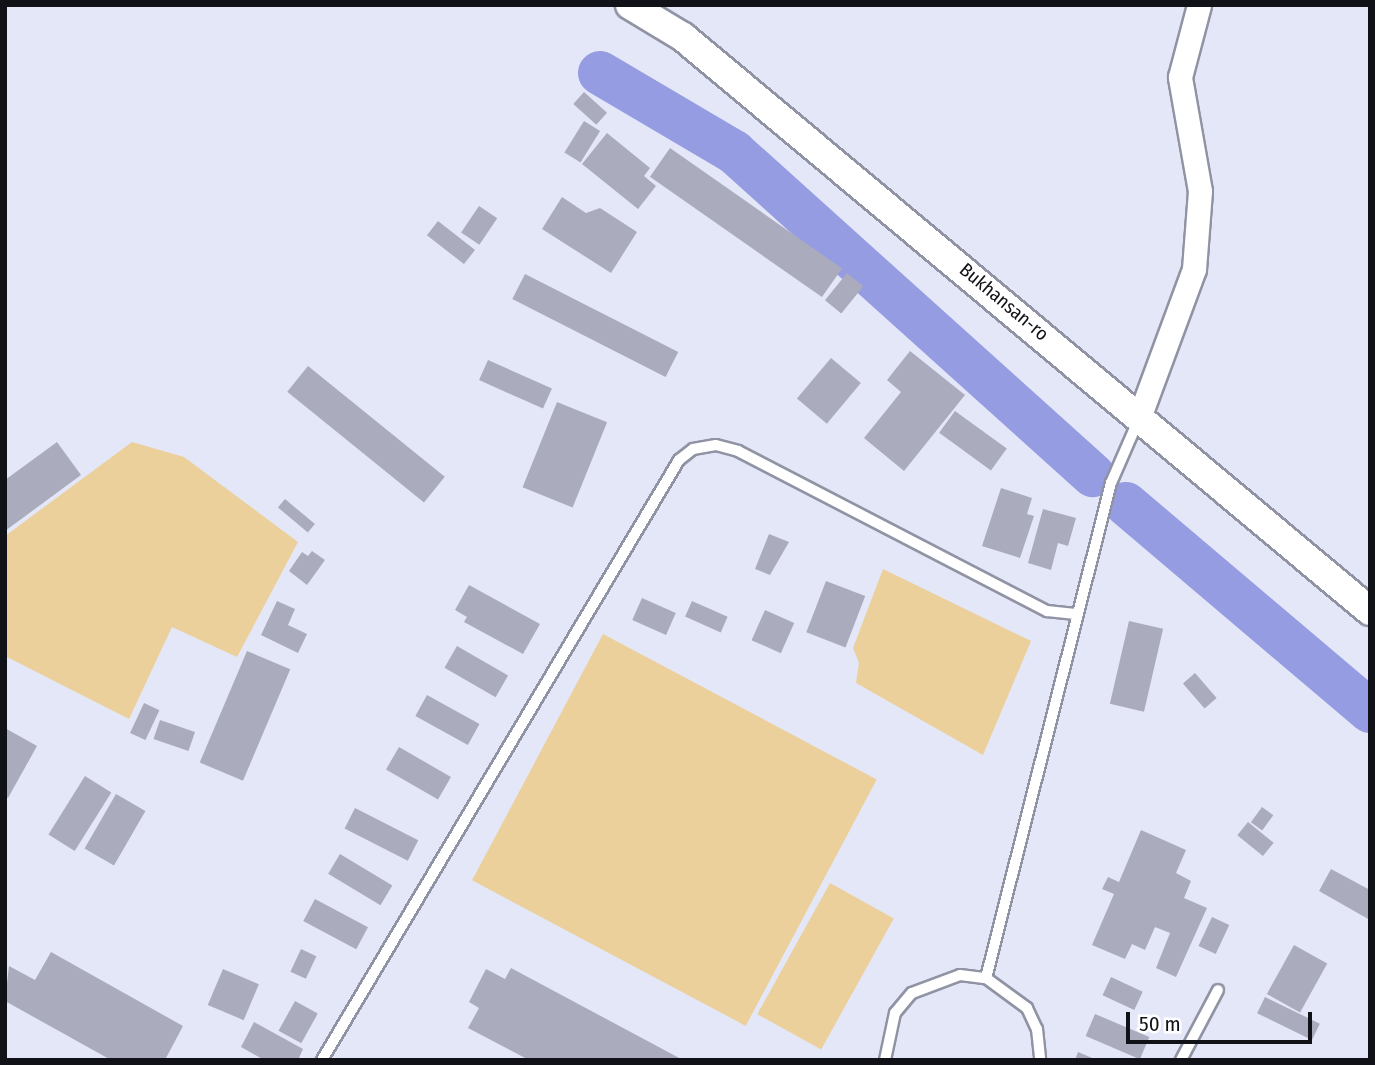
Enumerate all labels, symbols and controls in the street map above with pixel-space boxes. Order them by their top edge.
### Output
street label: Bukhansan-ro [955,258,1053,346]
scale bar [1130,998,1316,1042]
text: 50 m [1139,1011,1181,1037]

